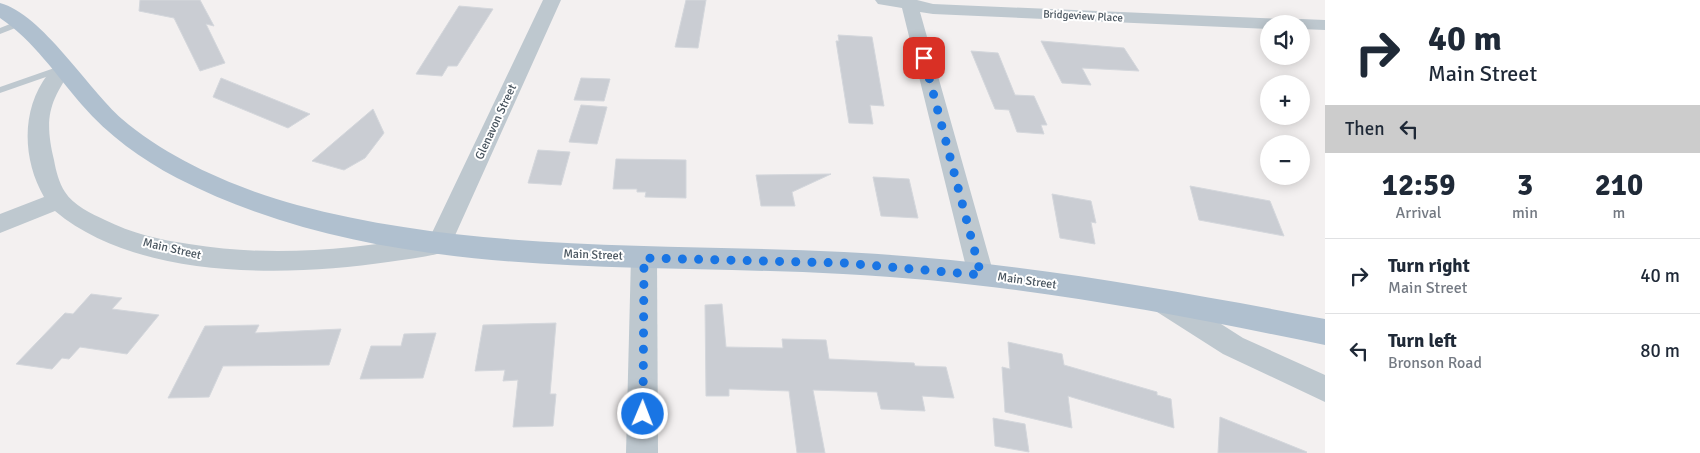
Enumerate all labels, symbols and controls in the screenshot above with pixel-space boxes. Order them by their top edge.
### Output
street label: Bridgeview Place [1043,7,1123,25]
map controls [1260,15,1310,185]
button: sound [1260,15,1310,65]
text: 40 m [1428,17,1502,60]
icon: right [1345,20,1410,85]
pin [903,37,945,79]
icon: arrive [910,44,938,72]
text: Main Street [1428,60,1537,87]
button: + [1260,75,1310,125]
street label: Glenavon Street [472,82,520,162]
icon: left [1395,115,1423,143]
text: Then [1345,117,1385,141]
button: − [1260,135,1310,185]
text: 12:59 [1382,167,1455,204]
text: 3 [1517,167,1533,204]
text: 210 [1595,167,1643,204]
text: Arrival [1395,203,1442,223]
text: min [1512,203,1538,223]
text: m [1613,203,1625,223]
street label: Main Street [141,235,203,263]
street label: Main Street [563,246,623,264]
text: Turn right [1388,254,1470,278]
icon: right [1345,262,1373,290]
text: 40 m [1640,264,1680,288]
street label: Main Street [996,269,1058,293]
text: Main Street [1388,278,1467,298]
text: Turn left [1388,329,1457,353]
icon: left [1345,337,1373,365]
text: 80 m [1640,339,1680,363]
text: Bronson Road [1388,353,1482,373]
position arrow [616,387,668,439]

